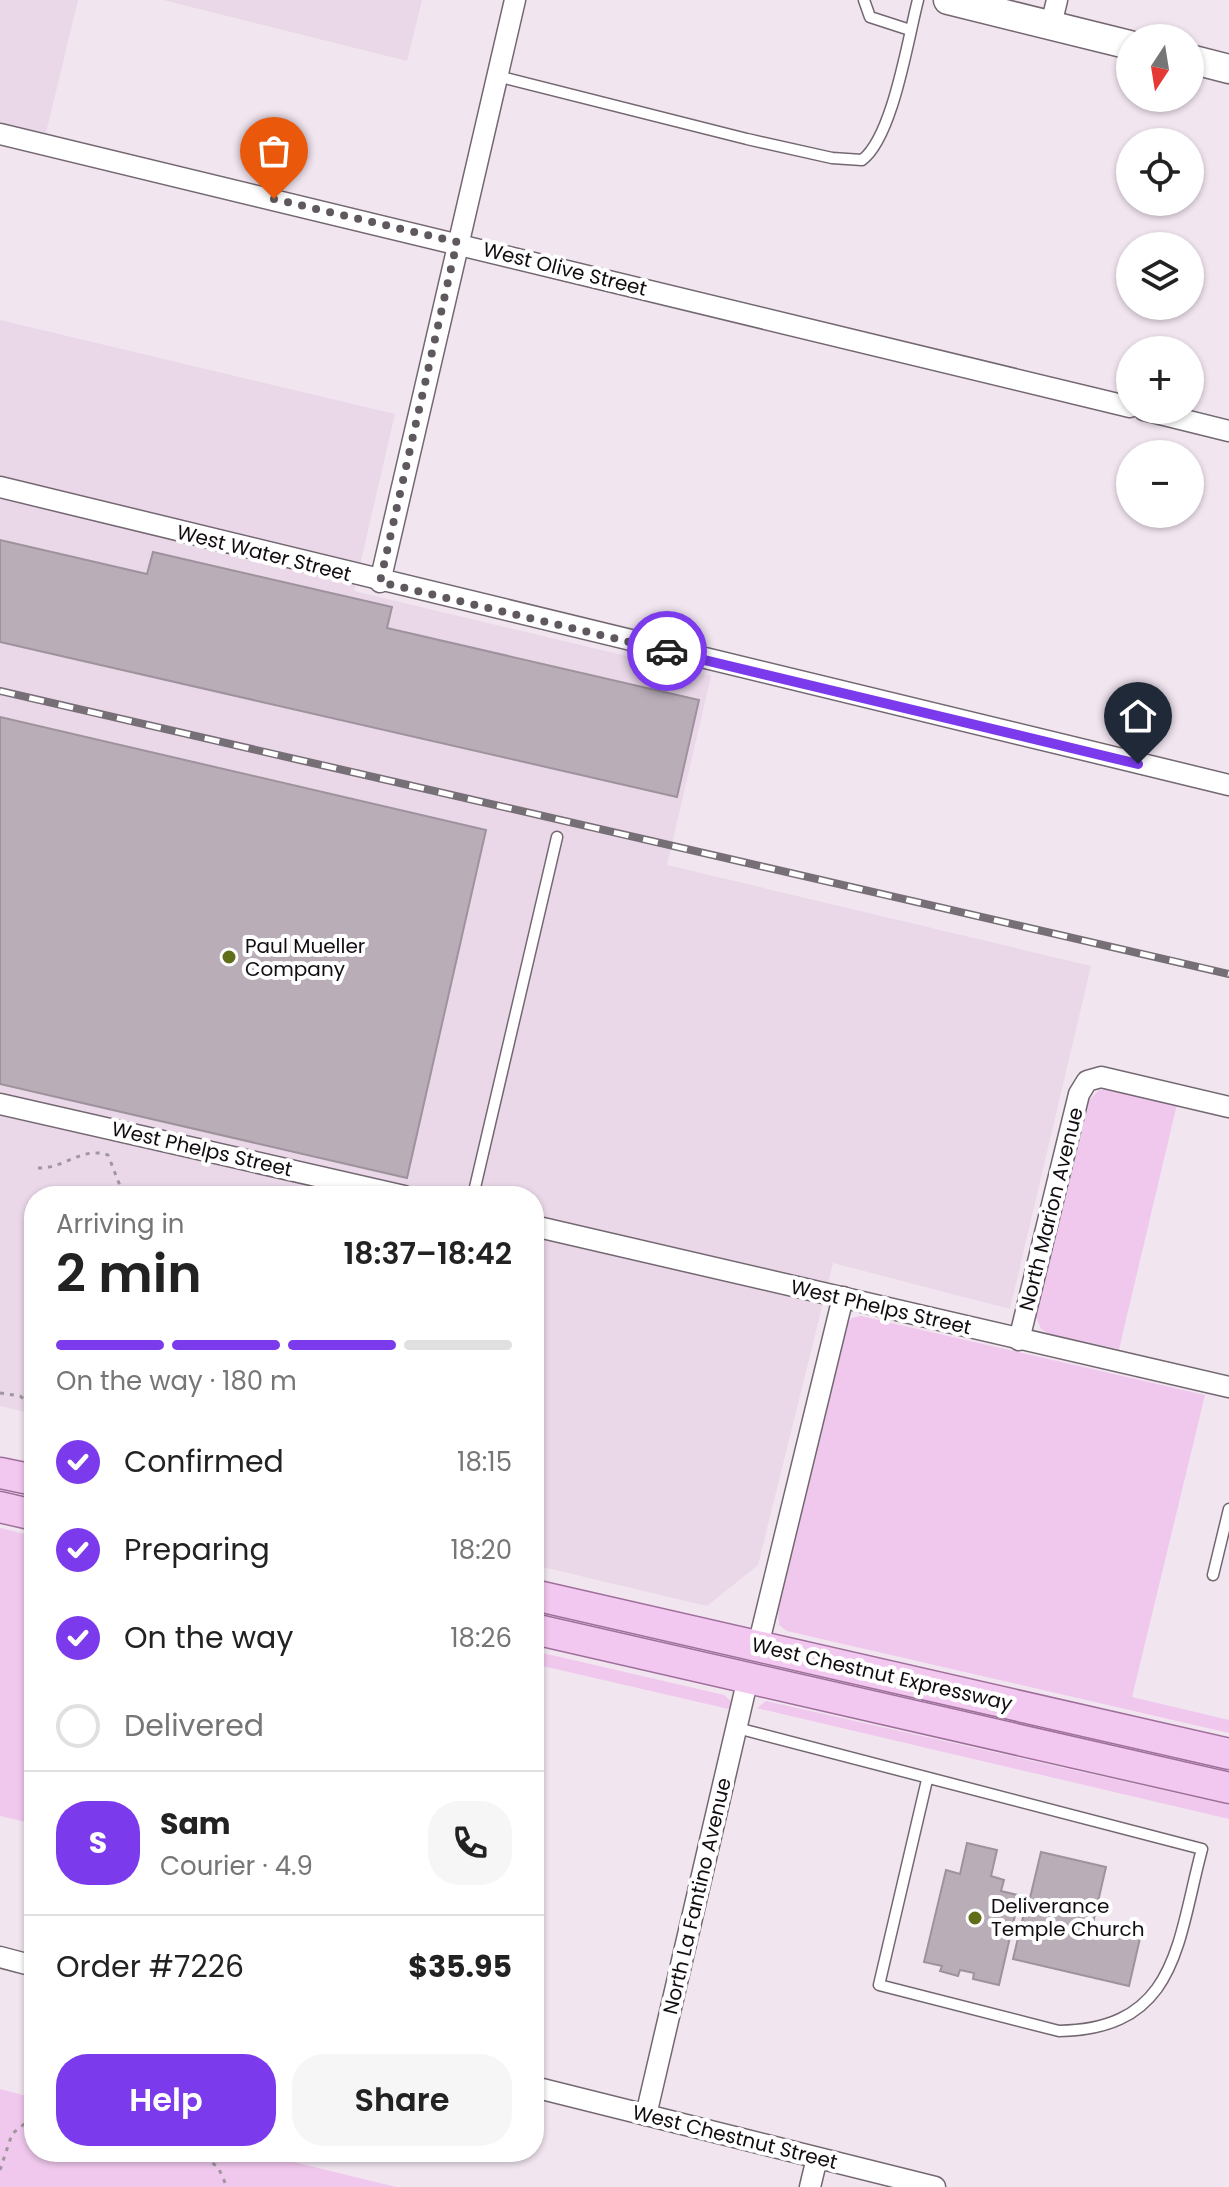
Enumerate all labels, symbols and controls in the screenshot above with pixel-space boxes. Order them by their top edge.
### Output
north arrow [1116,24,1204,112]
map controls [1116,24,1204,528]
pin [240,117,308,199]
button: locate [1116,128,1204,216]
icon: bag [252,129,296,173]
button: layers [1116,232,1204,320]
street label: West Olive Street [480,235,650,303]
button: + [1116,336,1204,424]
button: − [1116,440,1204,528]
street label: West Water Street [174,518,354,588]
courier [627,611,707,691]
icon: car [645,629,689,673]
pin [1104,682,1172,764]
icon: home [1116,694,1160,738]
place label: Paul Mueller Company [245,932,365,983]
marker: Paul Mueller Company [220,948,238,966]
street label: North Marion Avenue [1012,1104,1090,1314]
street label: West Phelps Street [109,1115,295,1183]
text: Arriving in [56,1206,185,1242]
text: 18:37–18:42 [343,1232,512,1275]
text: 2 min [56,1237,202,1310]
street label: West Phelps Street [788,1273,974,1341]
text: On the way · 180 m [56,1363,297,1399]
icon: check [56,1440,100,1484]
text: Confirmed [124,1440,284,1483]
text: 18:15 [457,1444,512,1480]
icon: check [56,1528,100,1572]
text: Preparing [124,1528,270,1571]
text: 18:20 [450,1532,512,1568]
icon: check [56,1616,100,1660]
text: On the way [124,1616,293,1659]
text: 18:26 [450,1620,512,1656]
street label: West Chestnut Expressway [749,1630,1015,1718]
text: Delivered [124,1704,264,1747]
street label: North La Fantino Avenue [656,1775,738,2017]
button: phone [428,1801,512,1885]
text: Sam [160,1802,231,1845]
text: S [89,1821,107,1864]
text: Courier · 4.9 [160,1848,313,1884]
place label: Deliverance Temple Church [991,1892,1144,1943]
marker: Deliverance Temple Church [966,1909,984,1927]
text: Order #7226 [56,1945,244,1988]
text: $35.95 [408,1945,512,1988]
button: Help [56,2054,276,2146]
button: Share [292,2054,512,2146]
street label: West Chestnut Street [630,2098,840,2176]

